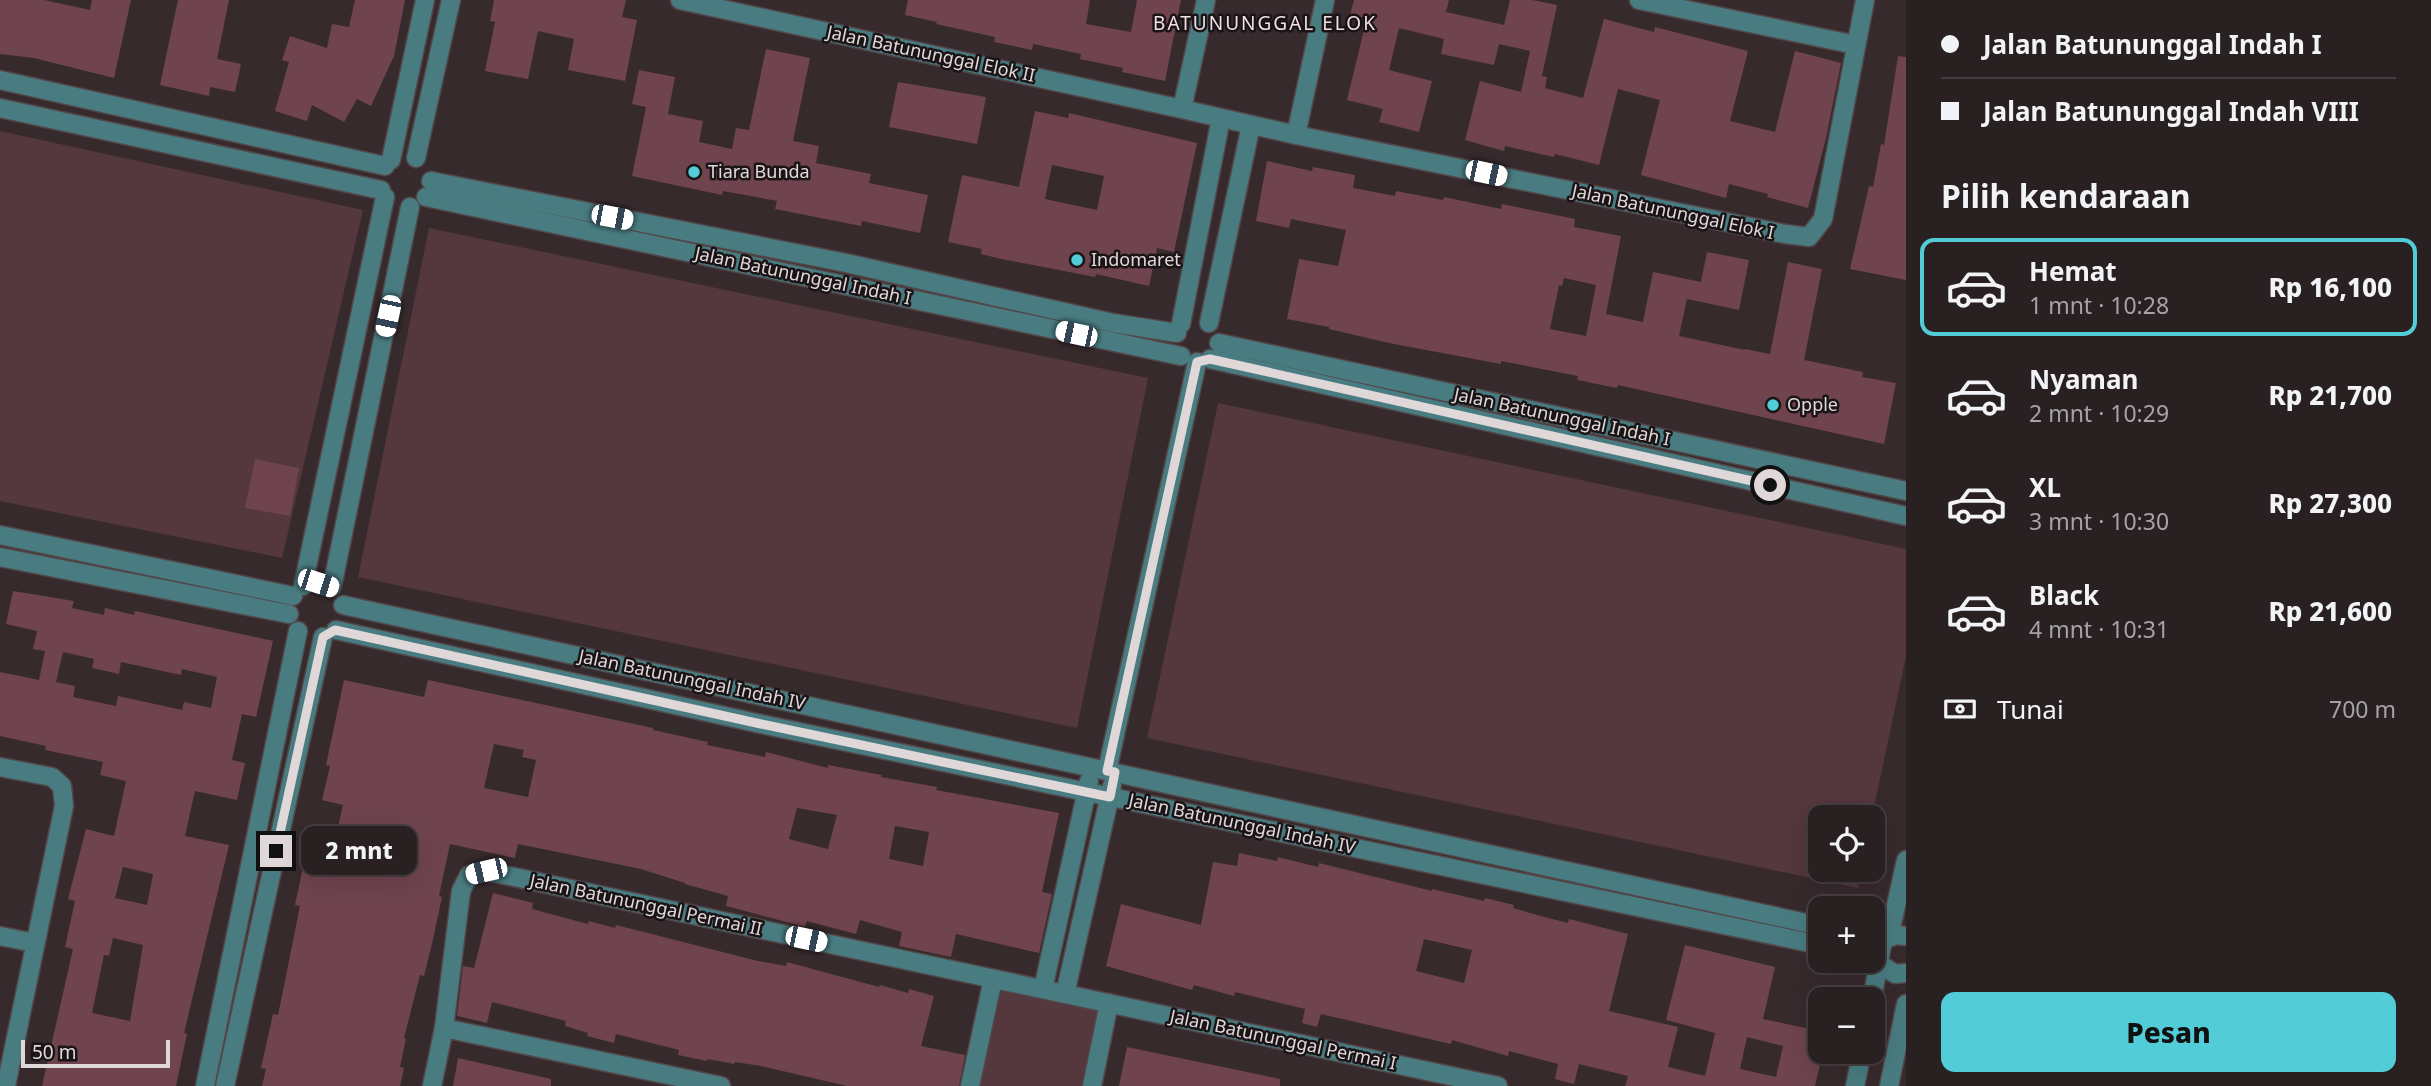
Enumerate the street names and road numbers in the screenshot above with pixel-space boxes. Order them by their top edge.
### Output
street label: Jalan Batununggal Elok II [823,19,1037,87]
street label: Jalan Batununggal Elok I [1568,177,1776,244]
street label: Jalan Batununggal Indah I [691,240,913,310]
street label: Jalan Batununggal Indah I [1450,381,1672,451]
street label: Jalan Batununggal Indah IV [575,643,808,715]
street label: Jalan Batununggal Indah IV [1125,787,1358,859]
street label: Jalan Batununggal Permai II [526,867,765,940]
street label: Jalan Batununggal Permai I [1166,1003,1399,1075]

